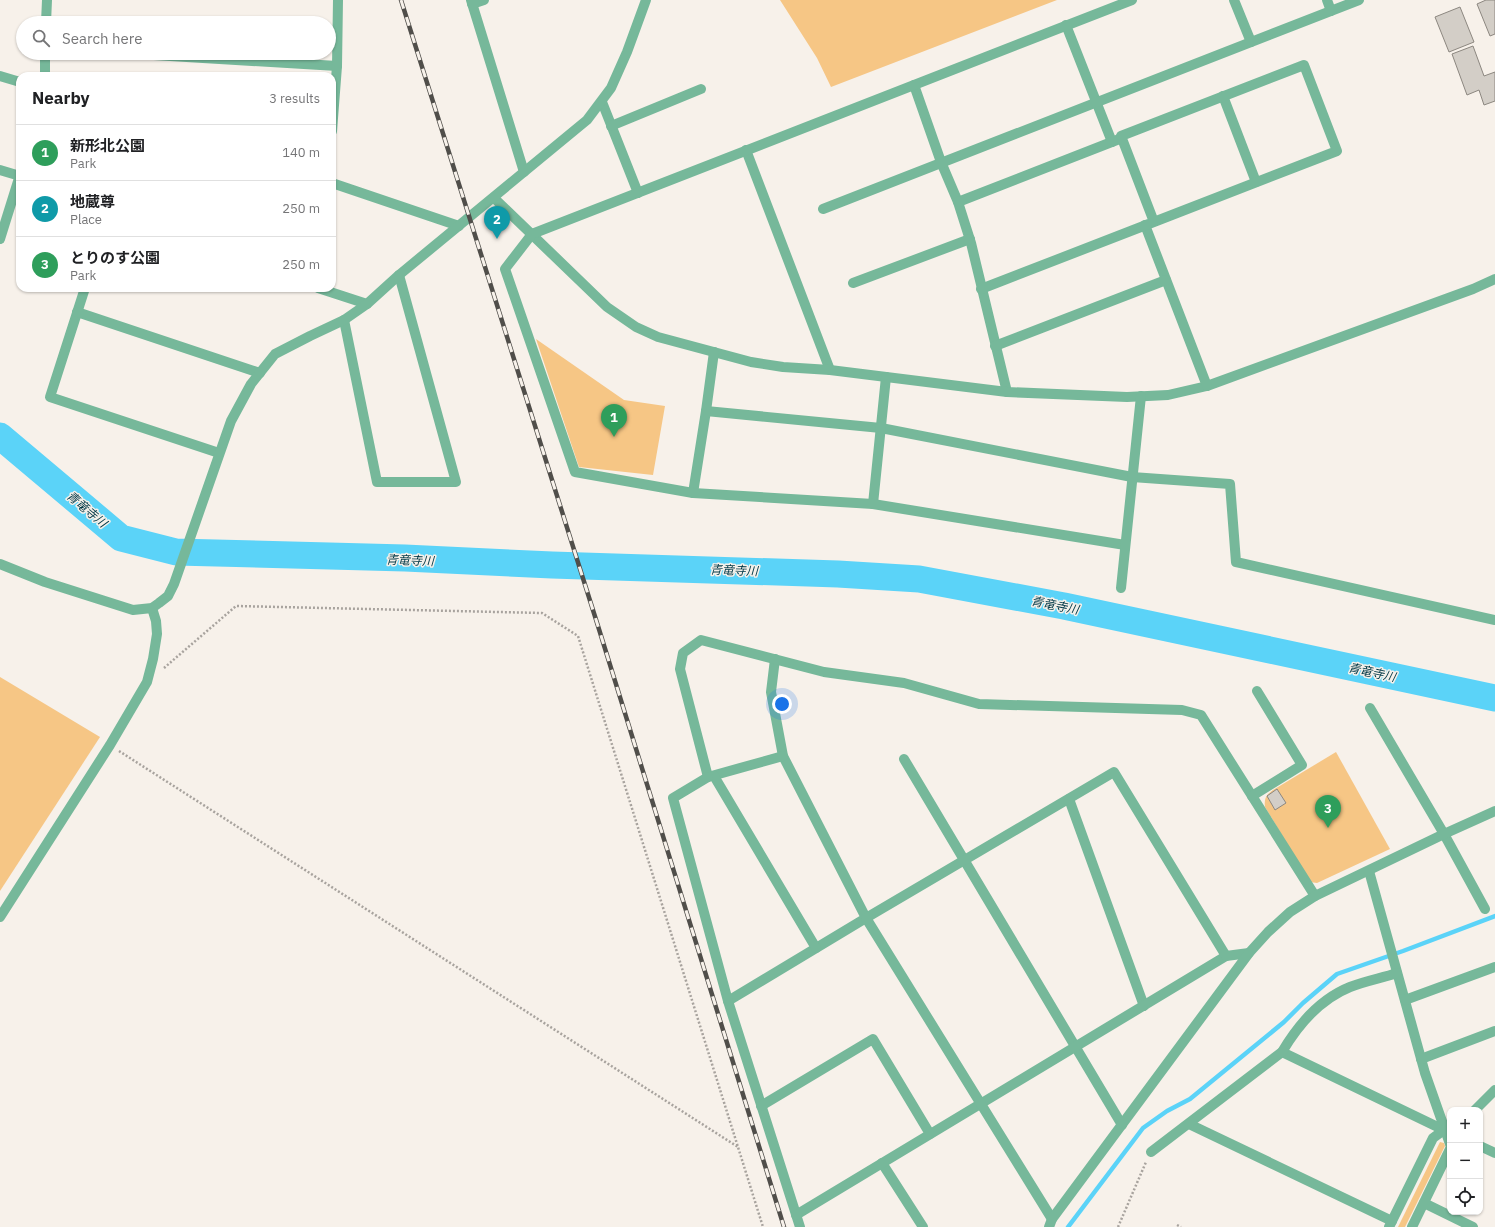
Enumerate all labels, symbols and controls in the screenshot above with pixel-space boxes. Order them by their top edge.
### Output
search box [16,16,336,60]
icon: search [30,27,52,49]
text: Search here [62,29,142,48]
text: Nearby [32,87,90,109]
text: 3 results [269,90,320,107]
text: 新形北公園 [70,136,145,155]
text: 1 [41,144,49,161]
text: 140 m [282,144,320,161]
text: Park [70,155,96,172]
text: 地蔵尊 [70,192,115,211]
text: 2 [41,200,49,217]
text: 250 m [282,200,320,217]
pin: 2 [484,206,510,239]
text: Place [70,211,102,228]
text: とりのす公園 [70,248,160,267]
text: 3 [41,256,49,273]
text: 250 m [282,256,320,273]
text: Park [70,267,96,284]
pin: 1 [601,404,627,437]
water label: 青竜寺川 [64,488,112,531]
water label: 青竜寺川 [386,552,436,568]
water label: 青竜寺川 [710,562,760,578]
water label: 青竜寺川 [1030,593,1082,617]
water label: 青竜寺川 [1347,660,1399,685]
your location [772,694,792,714]
pin: 3 [1315,795,1341,828]
map controls [1447,1107,1483,1215]
button: + [1447,1107,1483,1143]
button: − [1447,1143,1483,1179]
button: locate [1447,1179,1483,1215]

